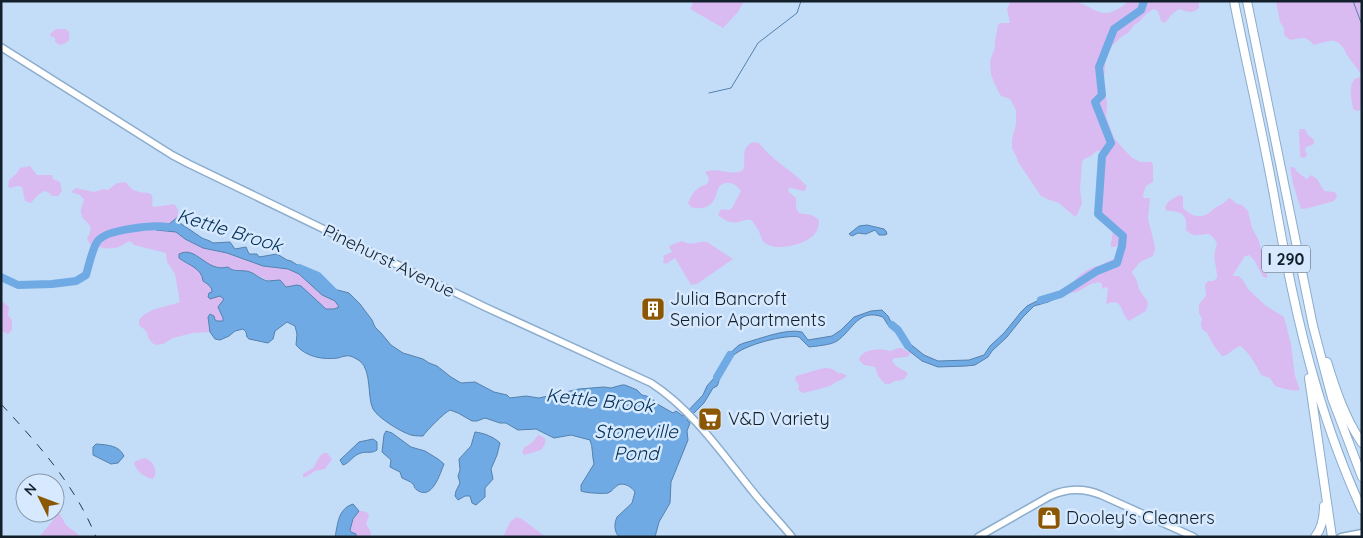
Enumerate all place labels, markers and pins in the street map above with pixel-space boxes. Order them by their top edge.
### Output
place label: Julia Bancroft Senior Apartments [670,287,826,331]
building icon: Julia Bancroft Senior Apartments [640,296,666,322]
supermarket icon: V&D Variety [697,406,723,432]
place label: V&D Variety [728,407,830,430]
shop icon: Dooley's Cleaners [1036,505,1062,531]
place label: Dooley's Cleaners [1066,506,1215,529]

